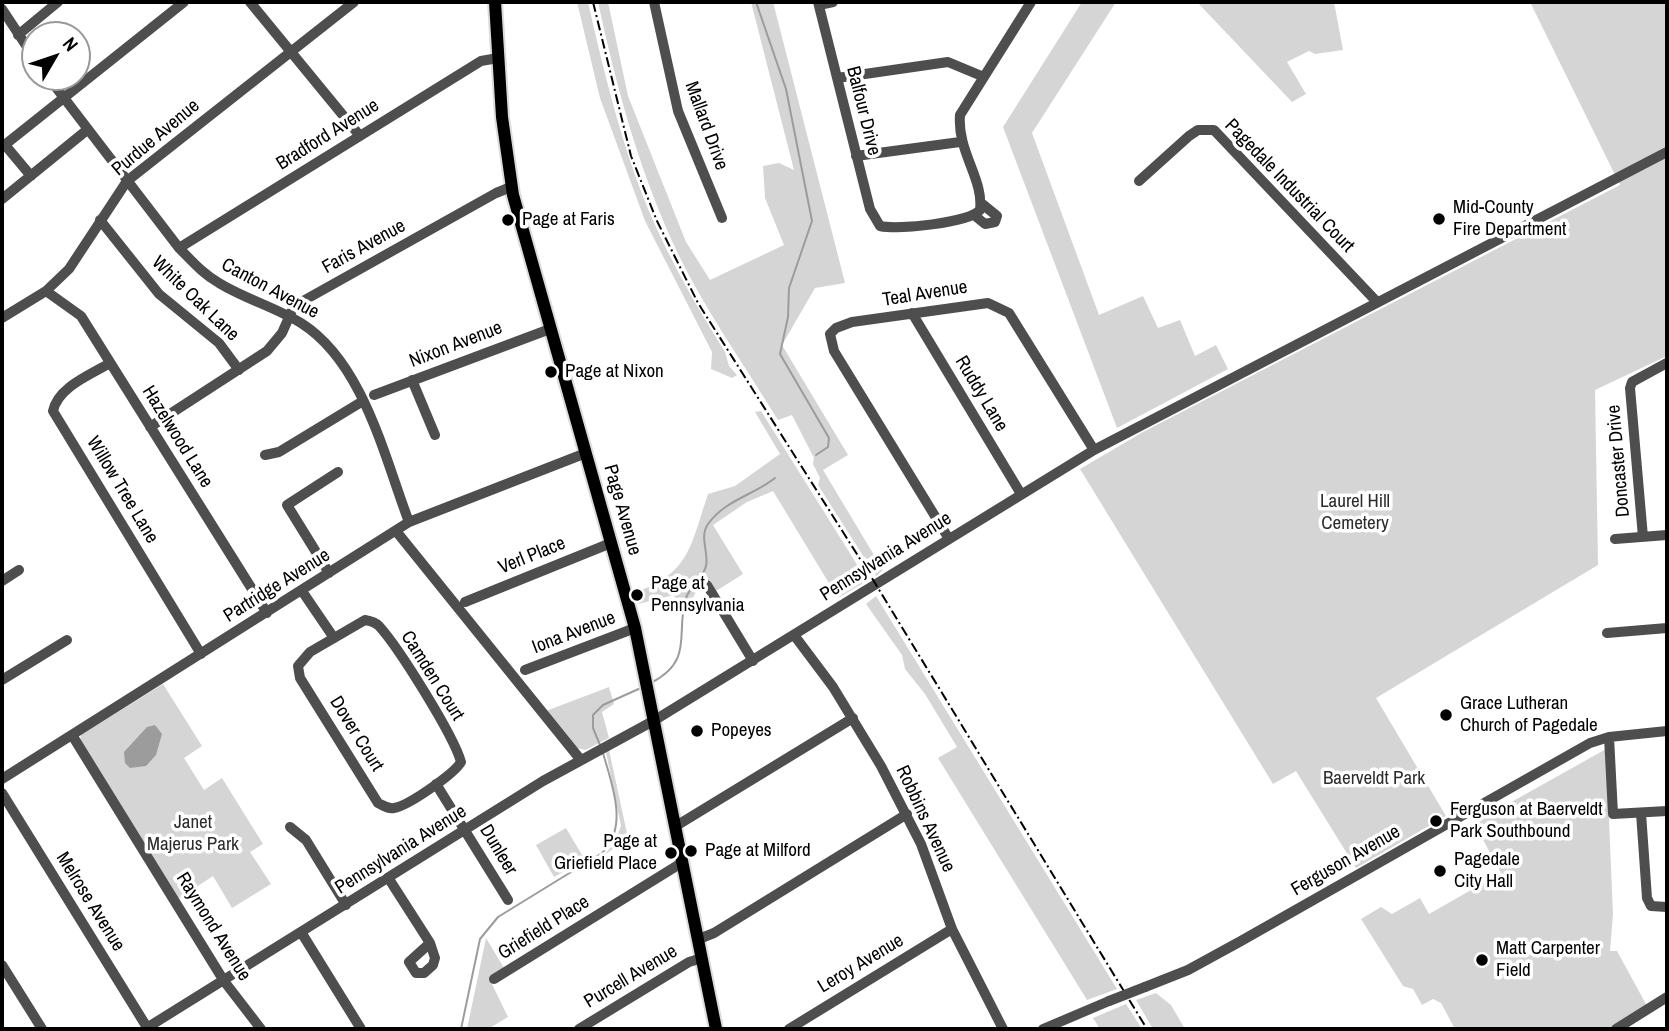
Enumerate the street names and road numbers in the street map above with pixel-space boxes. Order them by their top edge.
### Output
street label: Balfour Drive [841,64,885,158]
street label: Mallard Drive [679,79,733,173]
street label: Bradford Avenue [272,94,384,176]
street label: Purdue Avenue [108,95,204,181]
street label: Pagedale Industrial Court [1219,115,1359,257]
street label: Faris Avenue [318,215,410,279]
street label: White Oak Lane [147,252,243,346]
street label: Canton Avenue [217,254,323,324]
street label: Teal Avenue [881,276,969,312]
street label: Nixon Avenue [406,317,506,373]
street label: Ruddy Lane [950,352,1012,436]
street label: Hazelwood Lane [137,382,217,492]
street label: Doncaster Drive [1603,404,1635,518]
street label: Willow Tree Lane [81,432,163,548]
street label: Page Avenue [598,462,646,558]
street label: Pennsylvania Avenue [816,507,956,607]
street label: Verl Place [495,532,569,580]
street label: Partridge Avenue [220,544,334,628]
street label: Iona Avenue [529,607,619,659]
street label: Camden Court [395,627,469,725]
street label: Dover Court [324,692,388,776]
street label: Robbins Avenue [890,762,960,876]
street label: Pennsylvania Avenue [331,800,471,900]
street label: Dunleer [474,821,522,879]
street label: Ferguson Avenue [1287,821,1405,901]
street label: Melrose Avenue [51,848,129,956]
street label: Raymond Avenue [171,869,255,985]
street label: Griefield Place [494,891,594,965]
street label: Leroy Avenue [814,930,908,998]
street label: Purcell Avenue [580,940,682,1014]

